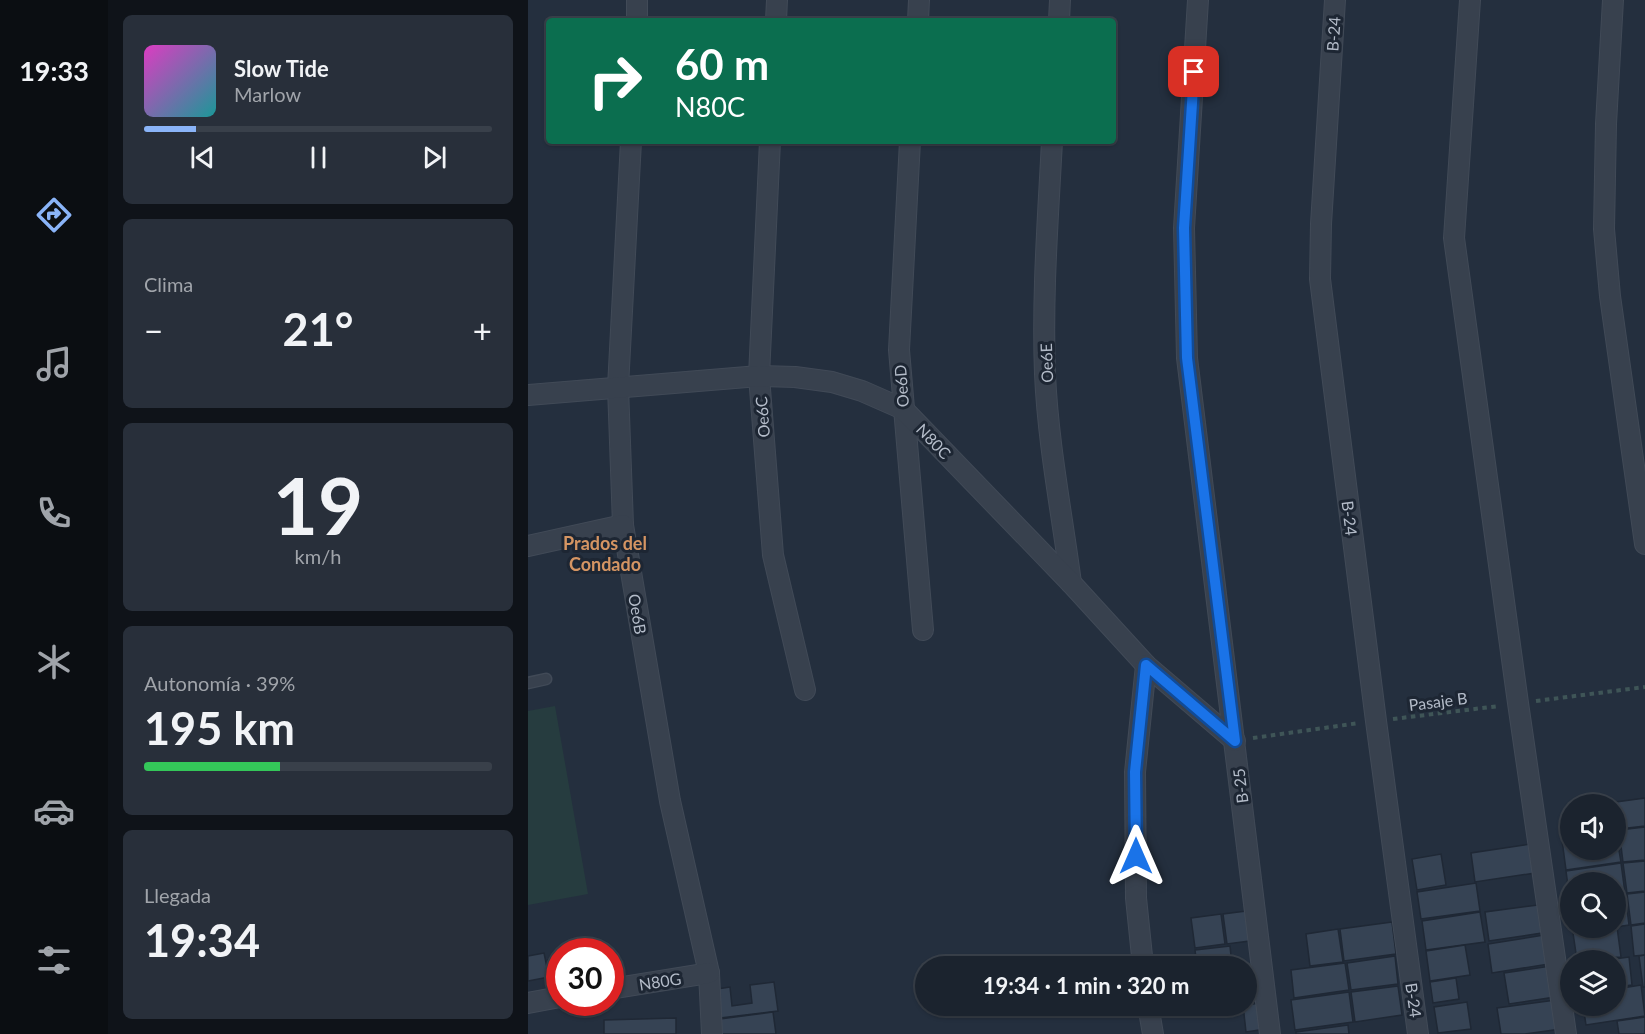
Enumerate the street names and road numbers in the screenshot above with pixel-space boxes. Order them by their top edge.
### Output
street label: B-24 [1322,16,1344,52]
street label: Oe6E [1036,343,1056,383]
street label: Oe6D [890,364,912,408]
street label: Oe6C [751,396,773,438]
street label: N80C [913,419,955,463]
street label: B-24 [1338,500,1362,536]
street label: Oe6B [625,592,651,636]
street label: Pasaje B [1408,688,1468,714]
street label: B-25 [1228,768,1252,804]
street label: N80G [638,968,682,994]
street label: B-24 [1402,981,1426,1019]

